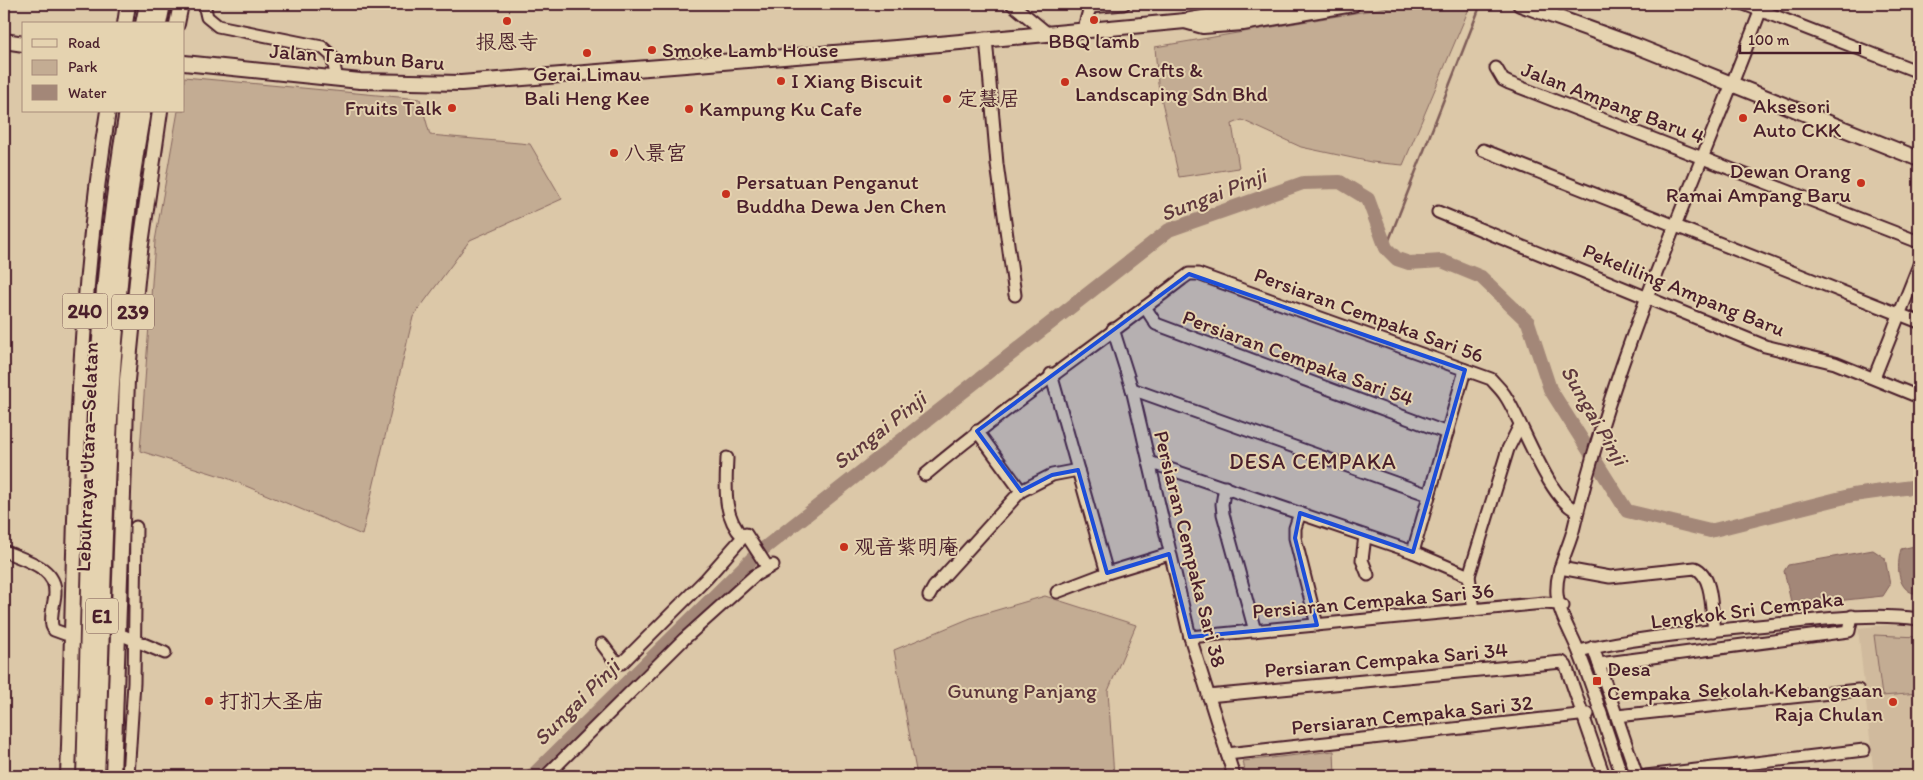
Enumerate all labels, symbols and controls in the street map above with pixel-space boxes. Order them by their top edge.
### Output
marker: BBQ lamb [1088,14,1100,26]
marker: 报恩寺 [501,15,513,27]
legend [22,22,185,112]
scale bar [1740,22,1860,54]
place label: BBQ lamb [1048,28,1140,53]
place label: 报恩寺 [476,29,539,54]
text: 100 m [1748,31,1790,49]
text: Road [68,34,101,52]
place label: Smoke Lamb House [662,37,839,62]
street label: Jalan Tambun Baru [269,38,446,75]
marker: Smoke Lamb House [646,44,658,56]
marker: Gerai Limau Bali Heng Kee [581,47,593,59]
street label: Jalan Ampang Baru 4 [1518,56,1709,149]
place label: Asow Crafts & Landscaping Sdn Bhd [1075,57,1268,106]
text: Park [68,58,98,76]
place label: Gerai Limau Bali Heng Kee [524,61,650,110]
place label: I Xiang Biscuit [791,68,923,93]
marker: I Xiang Biscuit [775,75,787,87]
marker: Asow Crafts & Landscaping Sdn Bhd [1059,76,1071,88]
text: Water [68,84,107,102]
place label: 定慧居 [957,86,1020,111]
marker: 定慧居 [941,93,953,105]
place label: Aksesori Auto CKK [1753,93,1842,142]
place label: Fruits Talk [345,95,442,120]
place label: Kampung Ku Cafe [699,96,862,121]
marker: Fruits Talk [446,102,458,114]
marker: Kampung Ku Cafe [683,103,695,115]
marker: Aksesori Auto CKK [1737,112,1749,124]
place label: 八景宫 [624,140,687,165]
marker: 八景宫 [608,147,620,159]
place label: Dewan Orang Ramai Ampang Baru [1666,158,1851,207]
water label: Sungai Pinji [1156,161,1272,227]
place label: Persatuan Penganut Buddha Dewa Jen Chen [736,169,946,218]
marker: Dewan Orang Ramai Ampang Baru [1855,177,1867,189]
marker: Persatuan Penganut Buddha Dewa Jen Chen [720,188,732,200]
street label: Pekeliling Ampang Baru [1579,238,1789,342]
street label: Persiaran Cempaka Sari 56 [1251,261,1487,368]
road number: 240 [62,294,108,328]
road number: 239 [112,294,154,330]
street label: Persiaran Cempaka Sari 54 [1179,304,1417,411]
street label: Lebuhraya Utara–Selatan [70,341,103,572]
water label: Sungai Pinji [1555,360,1635,472]
water label: Sungai Pinji [827,384,933,475]
street label: Persiaran Cempaka Sari 38 [1149,428,1232,670]
district label: DESA CEMPAKA [1229,448,1397,475]
place label: 观音紫明庵 [854,534,959,559]
marker: 观音紫明庵 [838,541,850,553]
street label: Persiaran Cempaka Sari 36 [1251,577,1495,624]
street label: Lengkok Sri Cempaka [1649,585,1845,634]
road number: E1 [86,598,118,634]
street label: Persiaran Cempaka Sari 34 [1263,636,1509,683]
water label: Sungai Pinji [527,652,627,751]
place label: Desa Cempaka [1607,656,1691,705]
marker: Desa Cempaka [1591,675,1603,687]
place label: Sekolah Kebangsaan Raja Chulan [1698,677,1883,726]
park label: Gunung Panjang [947,678,1097,703]
place label: 打扪大圣庙 [219,688,324,713]
street label: Persiaran Cempaka Sari 32 [1290,689,1534,740]
marker: 打扪大圣庙 [203,695,215,707]
marker: Sekolah Kebangsaan Raja Chulan [1887,696,1899,708]

